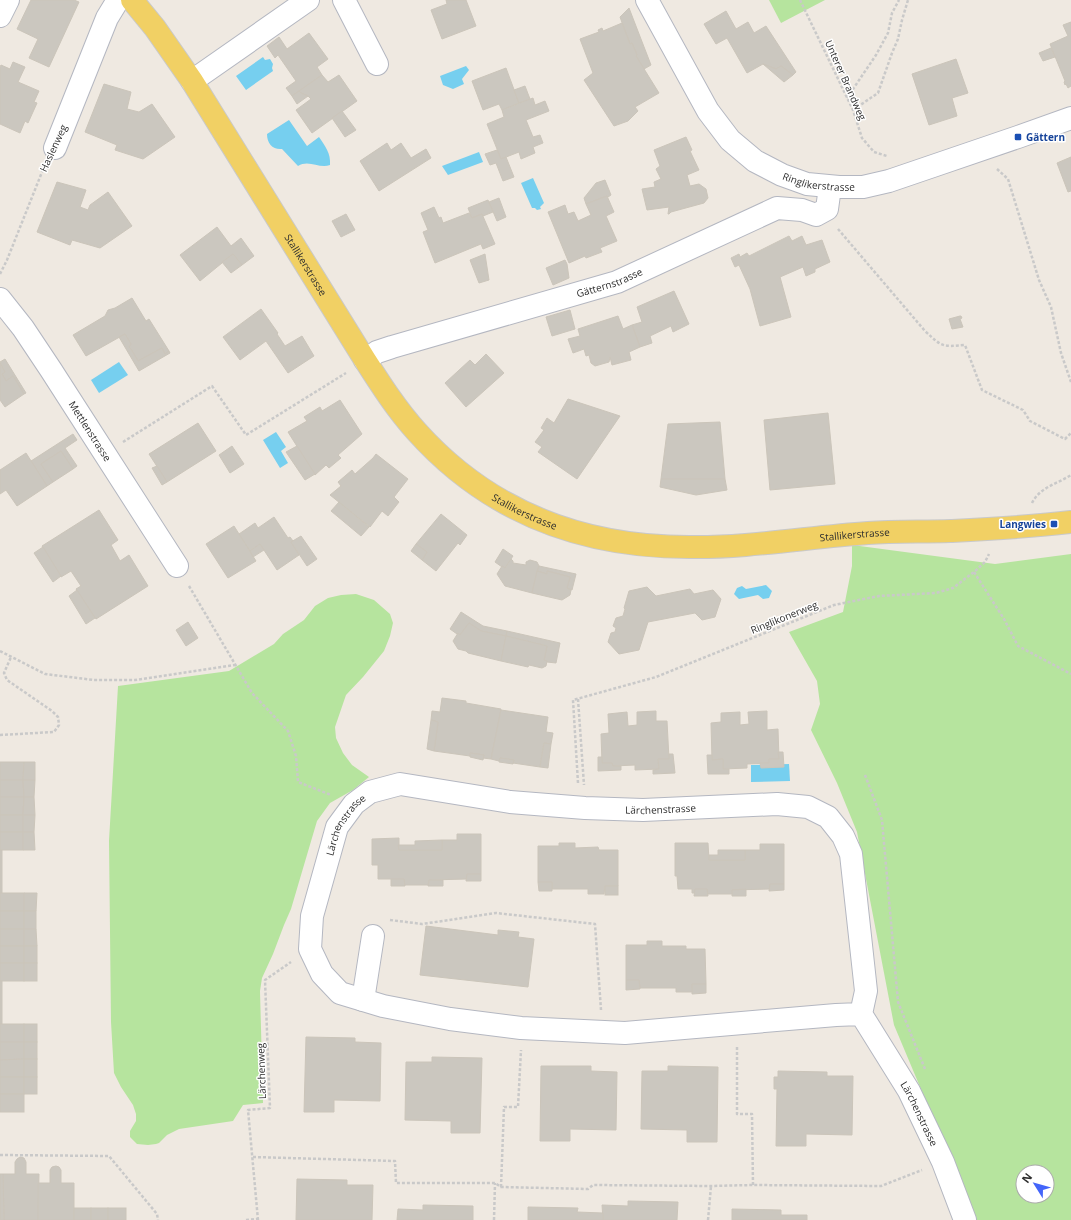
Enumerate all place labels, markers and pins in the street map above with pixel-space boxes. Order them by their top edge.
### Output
place label: Gättern [1026,130,1065,144]
marker: Gättern [1013,132,1023,142]
place label: Langwies [1000,517,1046,531]
marker: Langwies [1049,519,1059,529]

